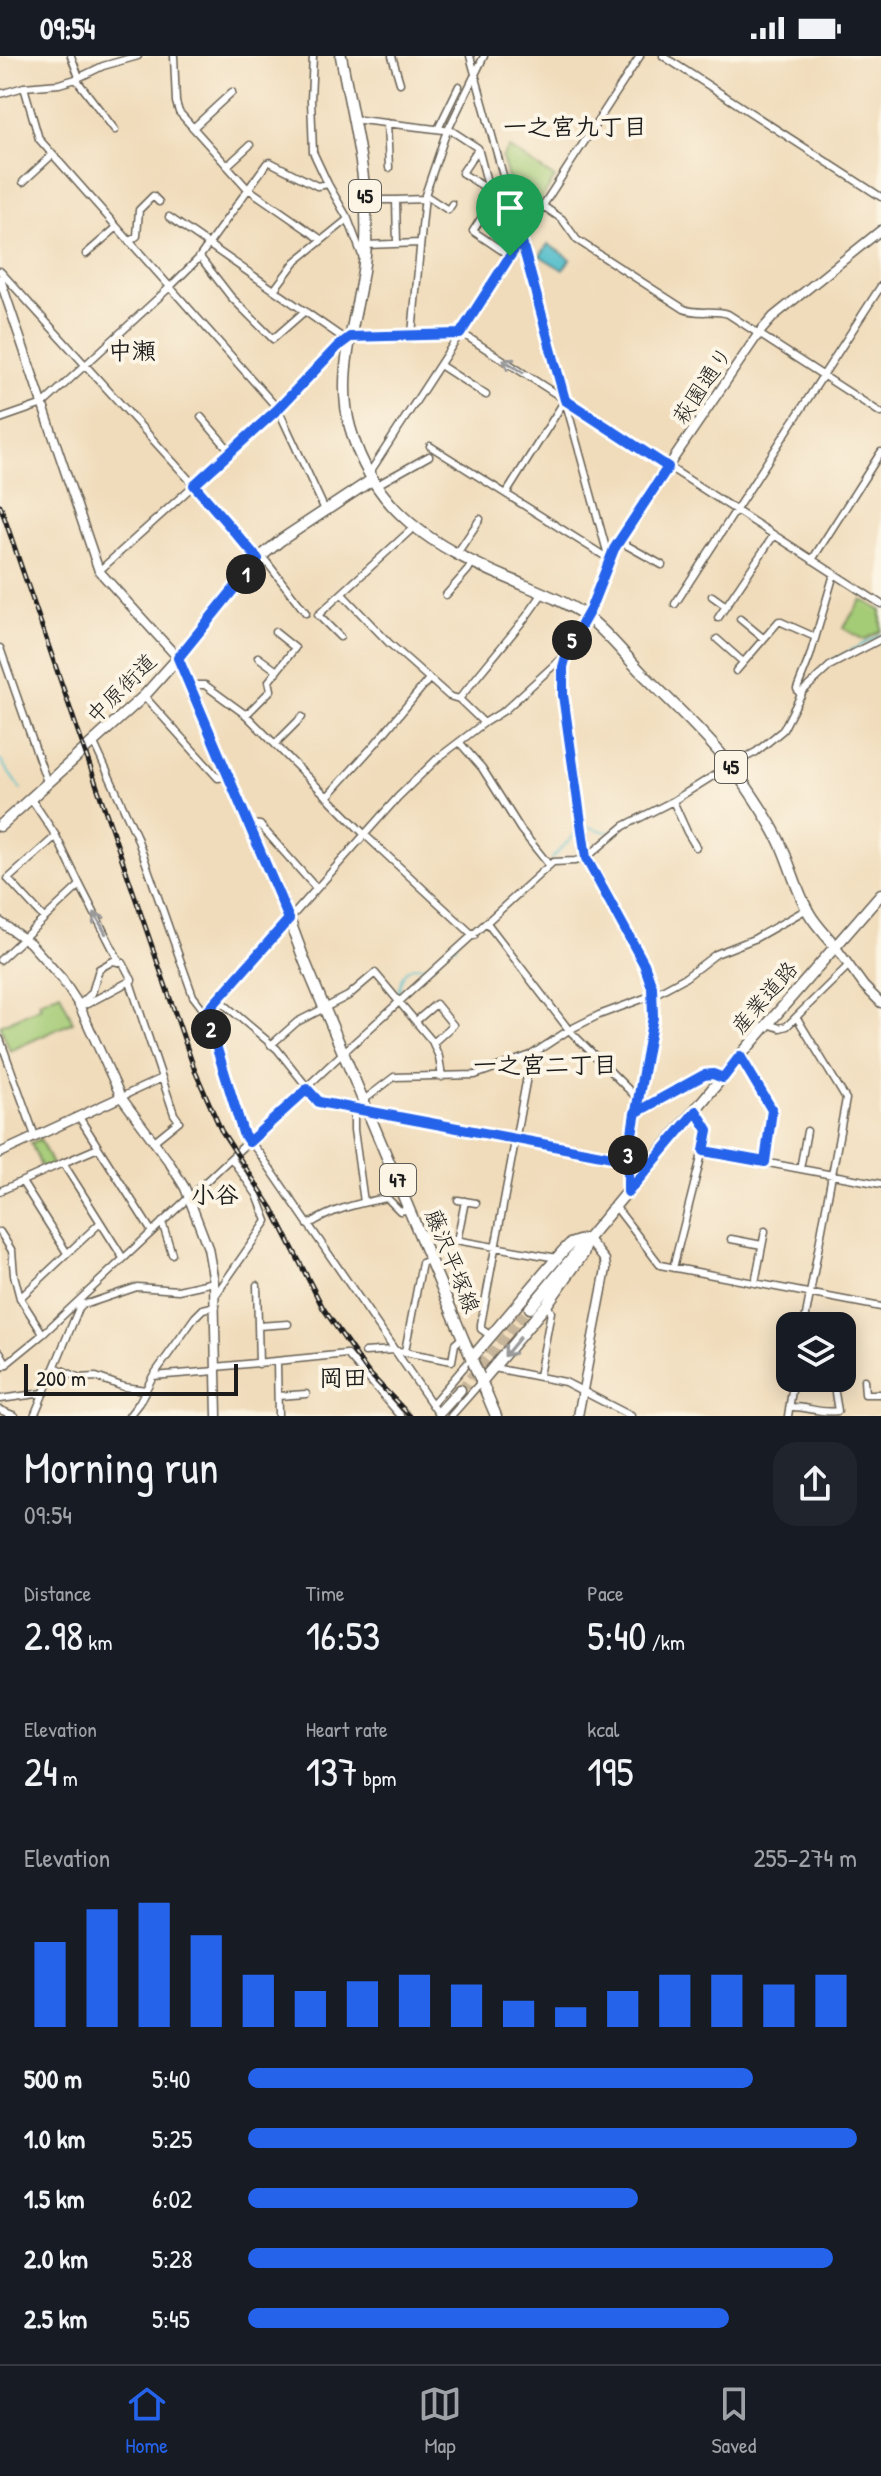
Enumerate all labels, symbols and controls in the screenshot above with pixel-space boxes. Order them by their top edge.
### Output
text: 09:54 [40,8,95,48]
district label: 一之宮九丁目 [503,110,647,142]
pin [476,174,544,256]
road number: 45 [349,180,381,212]
icon: arrive [488,186,532,230]
district label: 中瀬 [108,334,156,366]
street label: 萩園通り [665,340,739,430]
one-way arrow [502,358,524,375]
pin: 1 [226,554,266,594]
text: 1 [242,559,250,589]
pin: 5 [552,620,592,660]
text: 5 [567,625,577,655]
street label: 中原街道 [79,646,163,730]
road number: 45 [715,751,747,783]
one-way arrow [92,911,108,935]
street label: 産業道路 [724,954,804,1040]
pin: 2 [191,1009,231,1049]
text: 2 [206,1014,216,1044]
district label: 一之宮二丁目 [473,1048,617,1080]
pin: 3 [608,1135,648,1175]
text: 3 [623,1140,633,1170]
road number: 47 [380,1164,416,1196]
district label: 小谷 [191,1178,239,1210]
street label: 藤沢平塚線 [418,1204,488,1318]
map controls [776,1312,856,1392]
button: layers [776,1312,856,1392]
one-way arrow [503,1336,521,1357]
scale bar [24,1360,238,1396]
district label: 岡田 [319,1361,367,1393]
text: 200 m [36,1363,86,1393]
text: Morning run [24,1437,219,1497]
button: share [773,1442,857,1526]
text: 09:54 [24,1497,72,1532]
text: Distance [24,1578,91,1608]
text: Time [306,1578,345,1608]
text: Pace [587,1578,624,1608]
text: 2.98 [24,1608,83,1662]
text: 16:53 [306,1608,380,1662]
text: 5:40 [587,1608,646,1662]
text: km [83,1627,112,1657]
text: /km [646,1627,685,1657]
text: Elevation [24,1714,97,1744]
text: Heart rate [306,1714,388,1744]
text: kcal [587,1714,619,1744]
text: 24 [24,1744,58,1798]
text: 137 [306,1744,358,1798]
text: 195 [587,1744,633,1798]
text: m [58,1763,78,1793]
text: bpm [358,1763,396,1793]
text: Elevation [24,1840,110,1875]
text: 255–274 m [753,1840,857,1875]
text: 500 m [24,2061,82,2096]
text: 5:40 [152,2061,190,2096]
text: 1.0 km [24,2121,85,2156]
text: 5:25 [152,2121,192,2156]
text: 1.5 km [24,2181,84,2216]
text: 6:02 [152,2181,192,2216]
text: 2.0 km [24,2241,88,2276]
text: 5:28 [152,2241,192,2276]
text: 2.5 km [24,2301,87,2336]
text: 5:45 [152,2301,190,2336]
tab: Home [125,2382,169,2460]
tab: Map [418,2382,462,2460]
tab: Saved [711,2382,756,2460]

